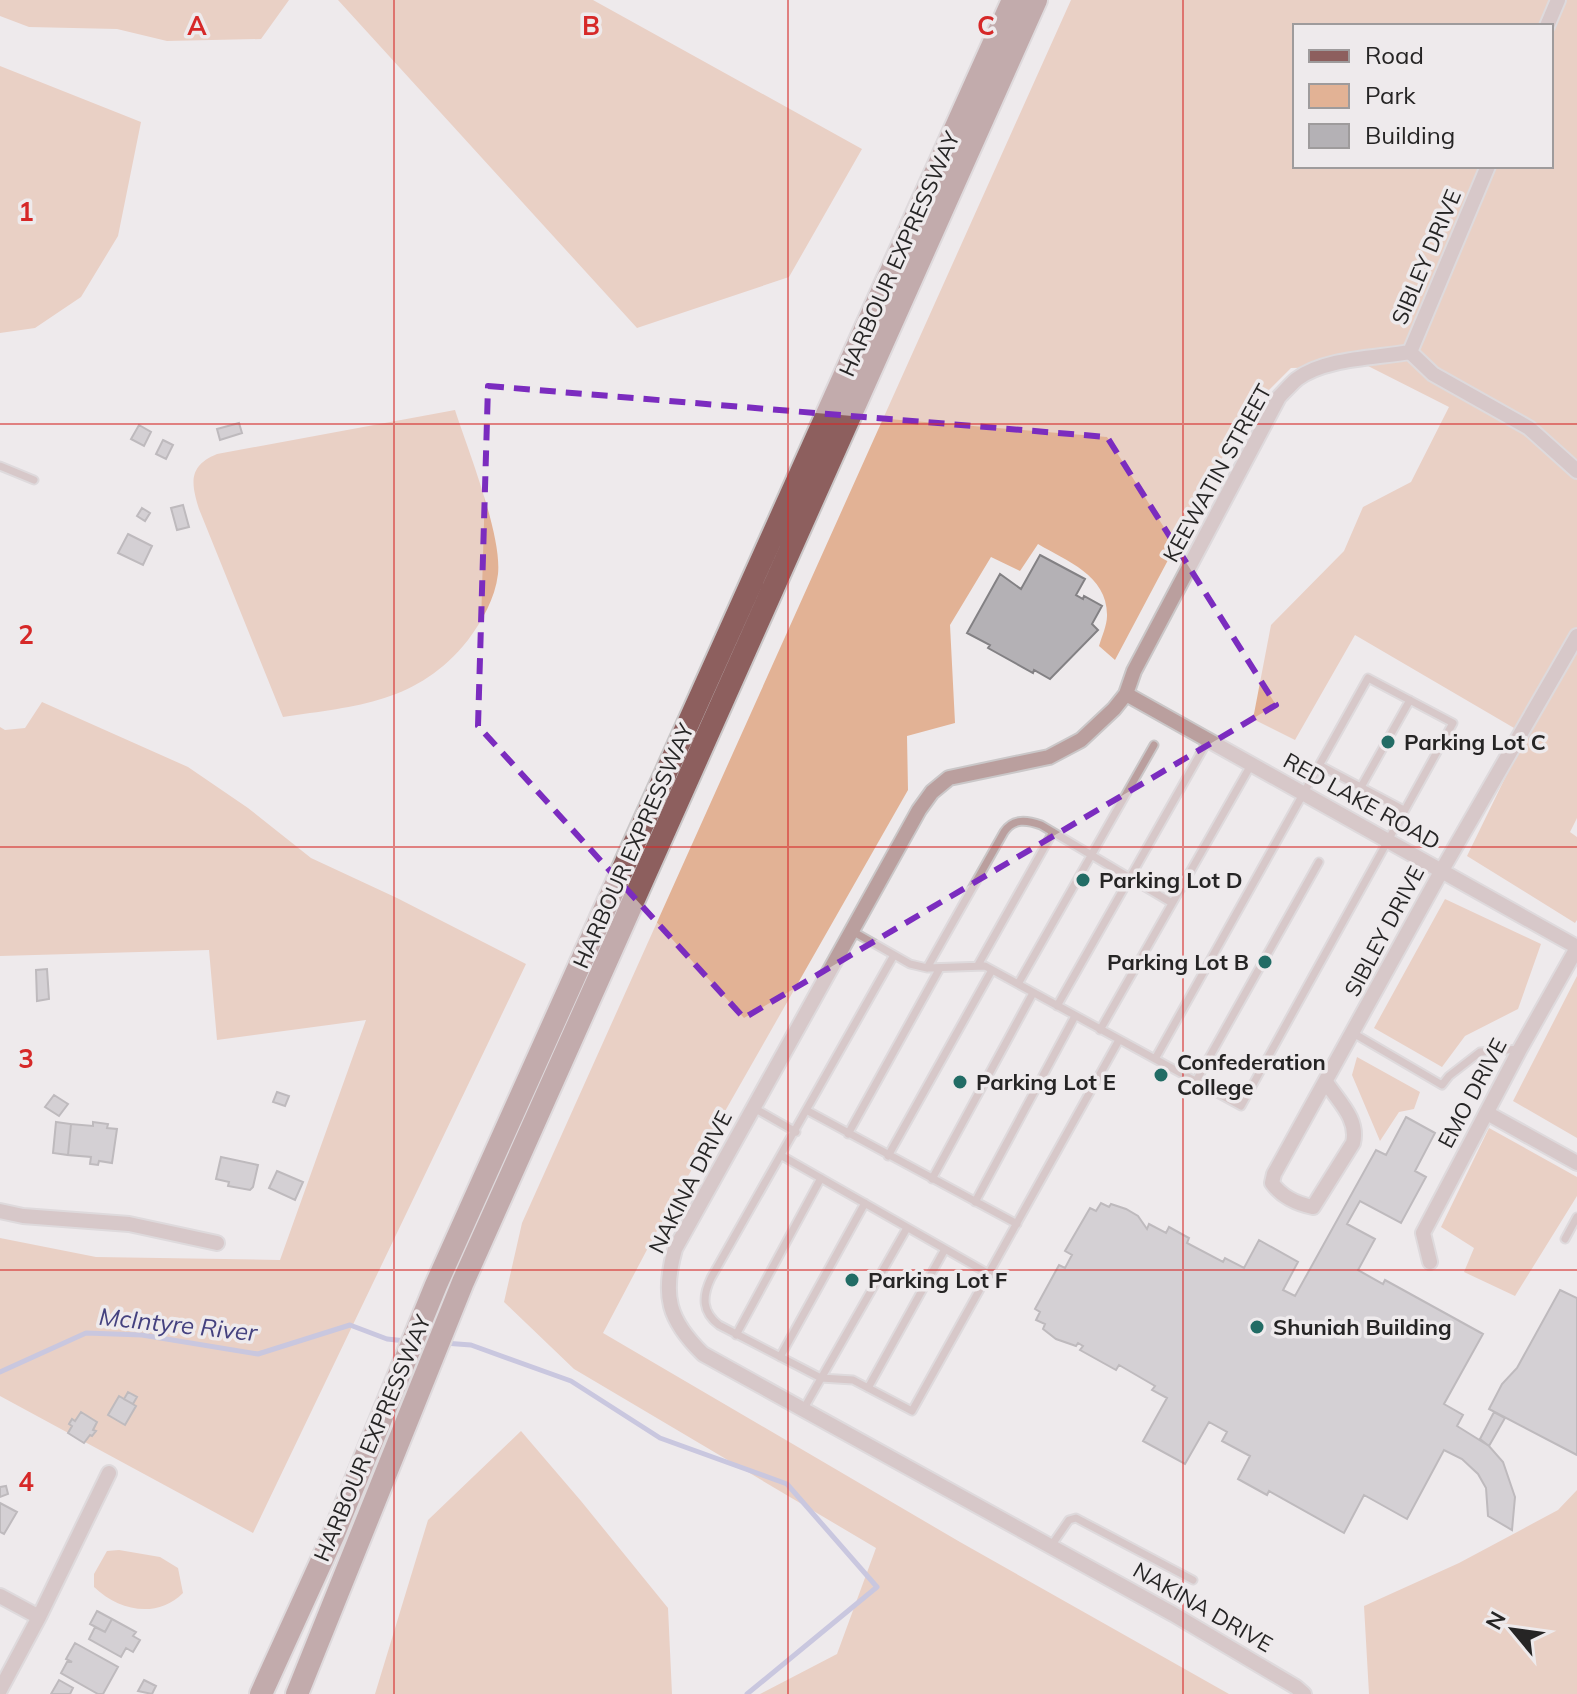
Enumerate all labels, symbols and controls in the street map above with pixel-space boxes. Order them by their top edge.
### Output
text: A [187,9,207,42]
text: B [582,9,600,42]
text: C [977,9,995,42]
legend [1293,24,1553,168]
text: Road [1365,40,1424,70]
text: Park [1365,80,1416,110]
text: Building [1365,120,1455,150]
street label: HARBOUR EXPRESSWAY [832,127,966,381]
street label: SIBLEY DRIVE [1385,185,1467,329]
text: 1 [18,195,34,228]
street label: KEEWATIN STREET [1156,379,1278,567]
text: 2 [18,618,34,651]
street label: HARBOUR EXPRESSWAY [566,719,700,973]
place label: Parking Lot C [1404,728,1546,756]
marker: Parking Lot C [1379,733,1397,751]
street label: RED LAKE ROAD [1279,746,1445,856]
street label: SIBLEY DRIVE [1338,861,1430,1001]
place label: Parking Lot D [1099,866,1243,894]
marker: Parking Lot D [1074,871,1092,889]
place label: Parking Lot B [1107,948,1249,976]
marker: Parking Lot B [1256,953,1274,971]
street label: EMO DRIVE [1431,1033,1513,1153]
text: 3 [18,1042,34,1075]
place label: Confederation College [1177,1048,1326,1101]
marker: Confederation College [1152,1066,1170,1084]
place label: Parking Lot E [976,1068,1116,1096]
marker: Parking Lot E [951,1073,969,1091]
street label: NAKINA DRIVE [642,1106,738,1258]
place label: Parking Lot F [868,1266,1007,1294]
marker: Parking Lot F [843,1271,861,1289]
water label: McIntyre River [98,1301,260,1347]
street label: HARBOUR EXPRESSWAY [307,1310,437,1565]
place label: Shuniah Building [1273,1313,1452,1341]
marker: Shuniah Building [1248,1318,1266,1336]
text: 4 [18,1465,34,1498]
street label: NAKINA DRIVE [1128,1556,1278,1658]
north arrow [1473,1590,1553,1670]
text: N [1479,1606,1512,1634]

